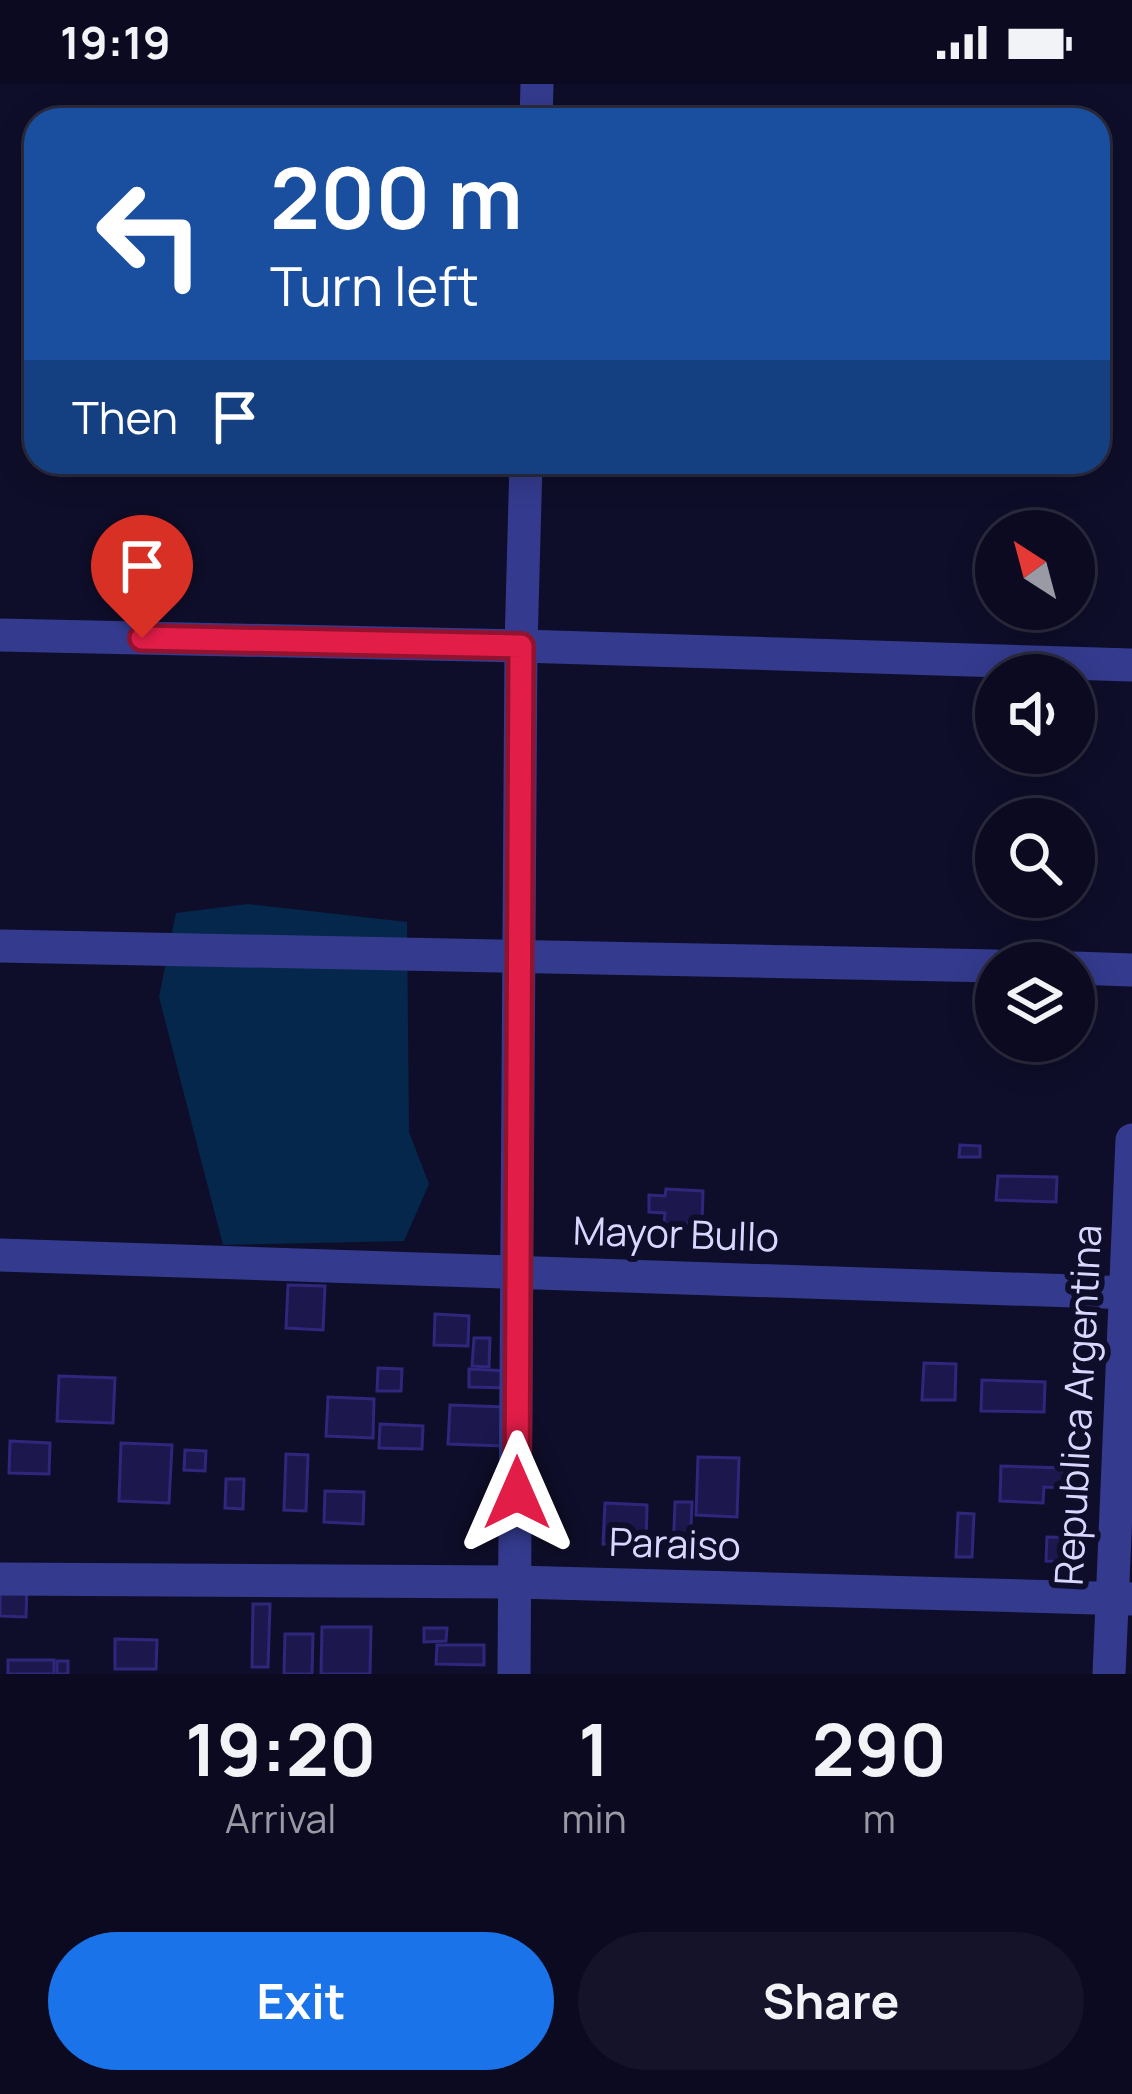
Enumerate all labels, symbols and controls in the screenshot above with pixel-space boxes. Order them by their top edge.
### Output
text: 19:19 [60,11,171,73]
text: 200 m [270,139,523,254]
icon: left [72,156,228,312]
text: Turn left [270,248,479,322]
icon: arrive [202,384,268,450]
text: Then [72,386,178,448]
north arrow [975,510,1095,630]
map controls [975,510,1095,1062]
pin [91,515,193,638]
icon: arrive [109,533,175,599]
button: sound [975,654,1095,774]
button: search [975,798,1095,918]
button: layers [975,942,1095,1062]
street label: Mayor Bullo [572,1202,780,1264]
street label: Republica Argentina [1041,1223,1113,1587]
position arrow [454,1430,580,1556]
street label: Paraiso [608,1514,742,1572]
text: 19:20 [185,1699,376,1798]
text: 1 [578,1699,610,1798]
text: 290 [812,1699,947,1798]
text: Arrival [225,1791,336,1845]
text: min [561,1791,627,1845]
text: m [863,1791,896,1845]
button: Exit [48,1932,554,2070]
button: Share [578,1932,1084,2070]

